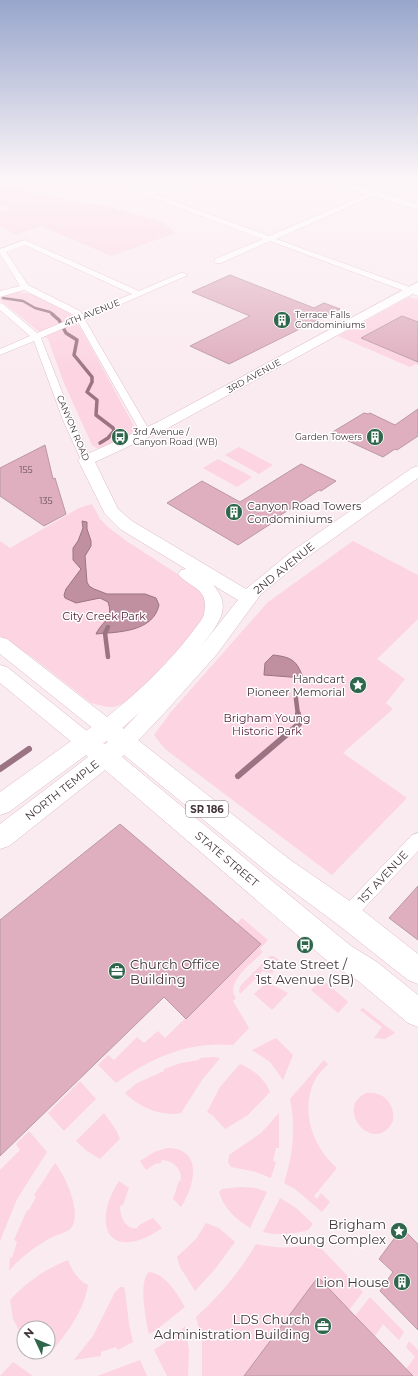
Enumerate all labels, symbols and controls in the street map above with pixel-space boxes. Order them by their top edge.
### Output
street label: 4TH AVENUE [62,296,121,329]
place label: Terrace Falls Condominiums [295,309,366,330]
building icon: Terrace Falls Condominiums [272,310,292,330]
street label: 3RD AVENUE [225,356,283,395]
street label: CANYON ROAD [55,393,92,462]
place label: 3rd Avenue / Canyon Road (WB) [133,426,218,447]
bus stop icon: 3rd Avenue / Canyon Road (WB) [110,427,130,447]
building icon: Garden Towers [365,427,385,447]
place label: Garden Towers [295,431,363,442]
house number: 155 [19,464,33,475]
house number: 135 [39,495,53,506]
place label: Canyon Road Towers Condominiums [247,499,362,526]
building icon: Canyon Road Towers Condominiums [224,502,244,522]
street label: 2ND AVENUE [251,539,317,597]
park label: City Creek Park [62,609,146,623]
place label: Handcart Pioneer Memorial [247,672,346,699]
place icon: Handcart Pioneer Memorial [348,675,368,695]
park label: Brigham Young Historic Park [223,711,311,738]
street label: NORTH TEMPLE [22,757,102,823]
road number: SR 186 [186,801,228,817]
street label: STATE STREET [192,828,262,890]
street label: 1ST AVENUE [355,848,411,906]
bus stop icon: State Street / 1st Avenue (SB) [295,935,315,955]
place label: Church Office Building [130,956,220,987]
place label: State Street / 1st Avenue (SB) [256,956,354,987]
office icon: Church Office Building [107,961,127,981]
place label: Brigham Young Complex [283,1216,386,1247]
place icon: Brigham Young Complex [389,1221,409,1241]
building icon: Lion House [392,1272,412,1292]
place label: Lion House [316,1274,389,1290]
place label: LDS Church Administration Building [154,1311,310,1342]
office icon: LDS Church Administration Building [313,1316,333,1336]
north arrow [16,1320,56,1360]
text: N [21,1325,37,1341]

